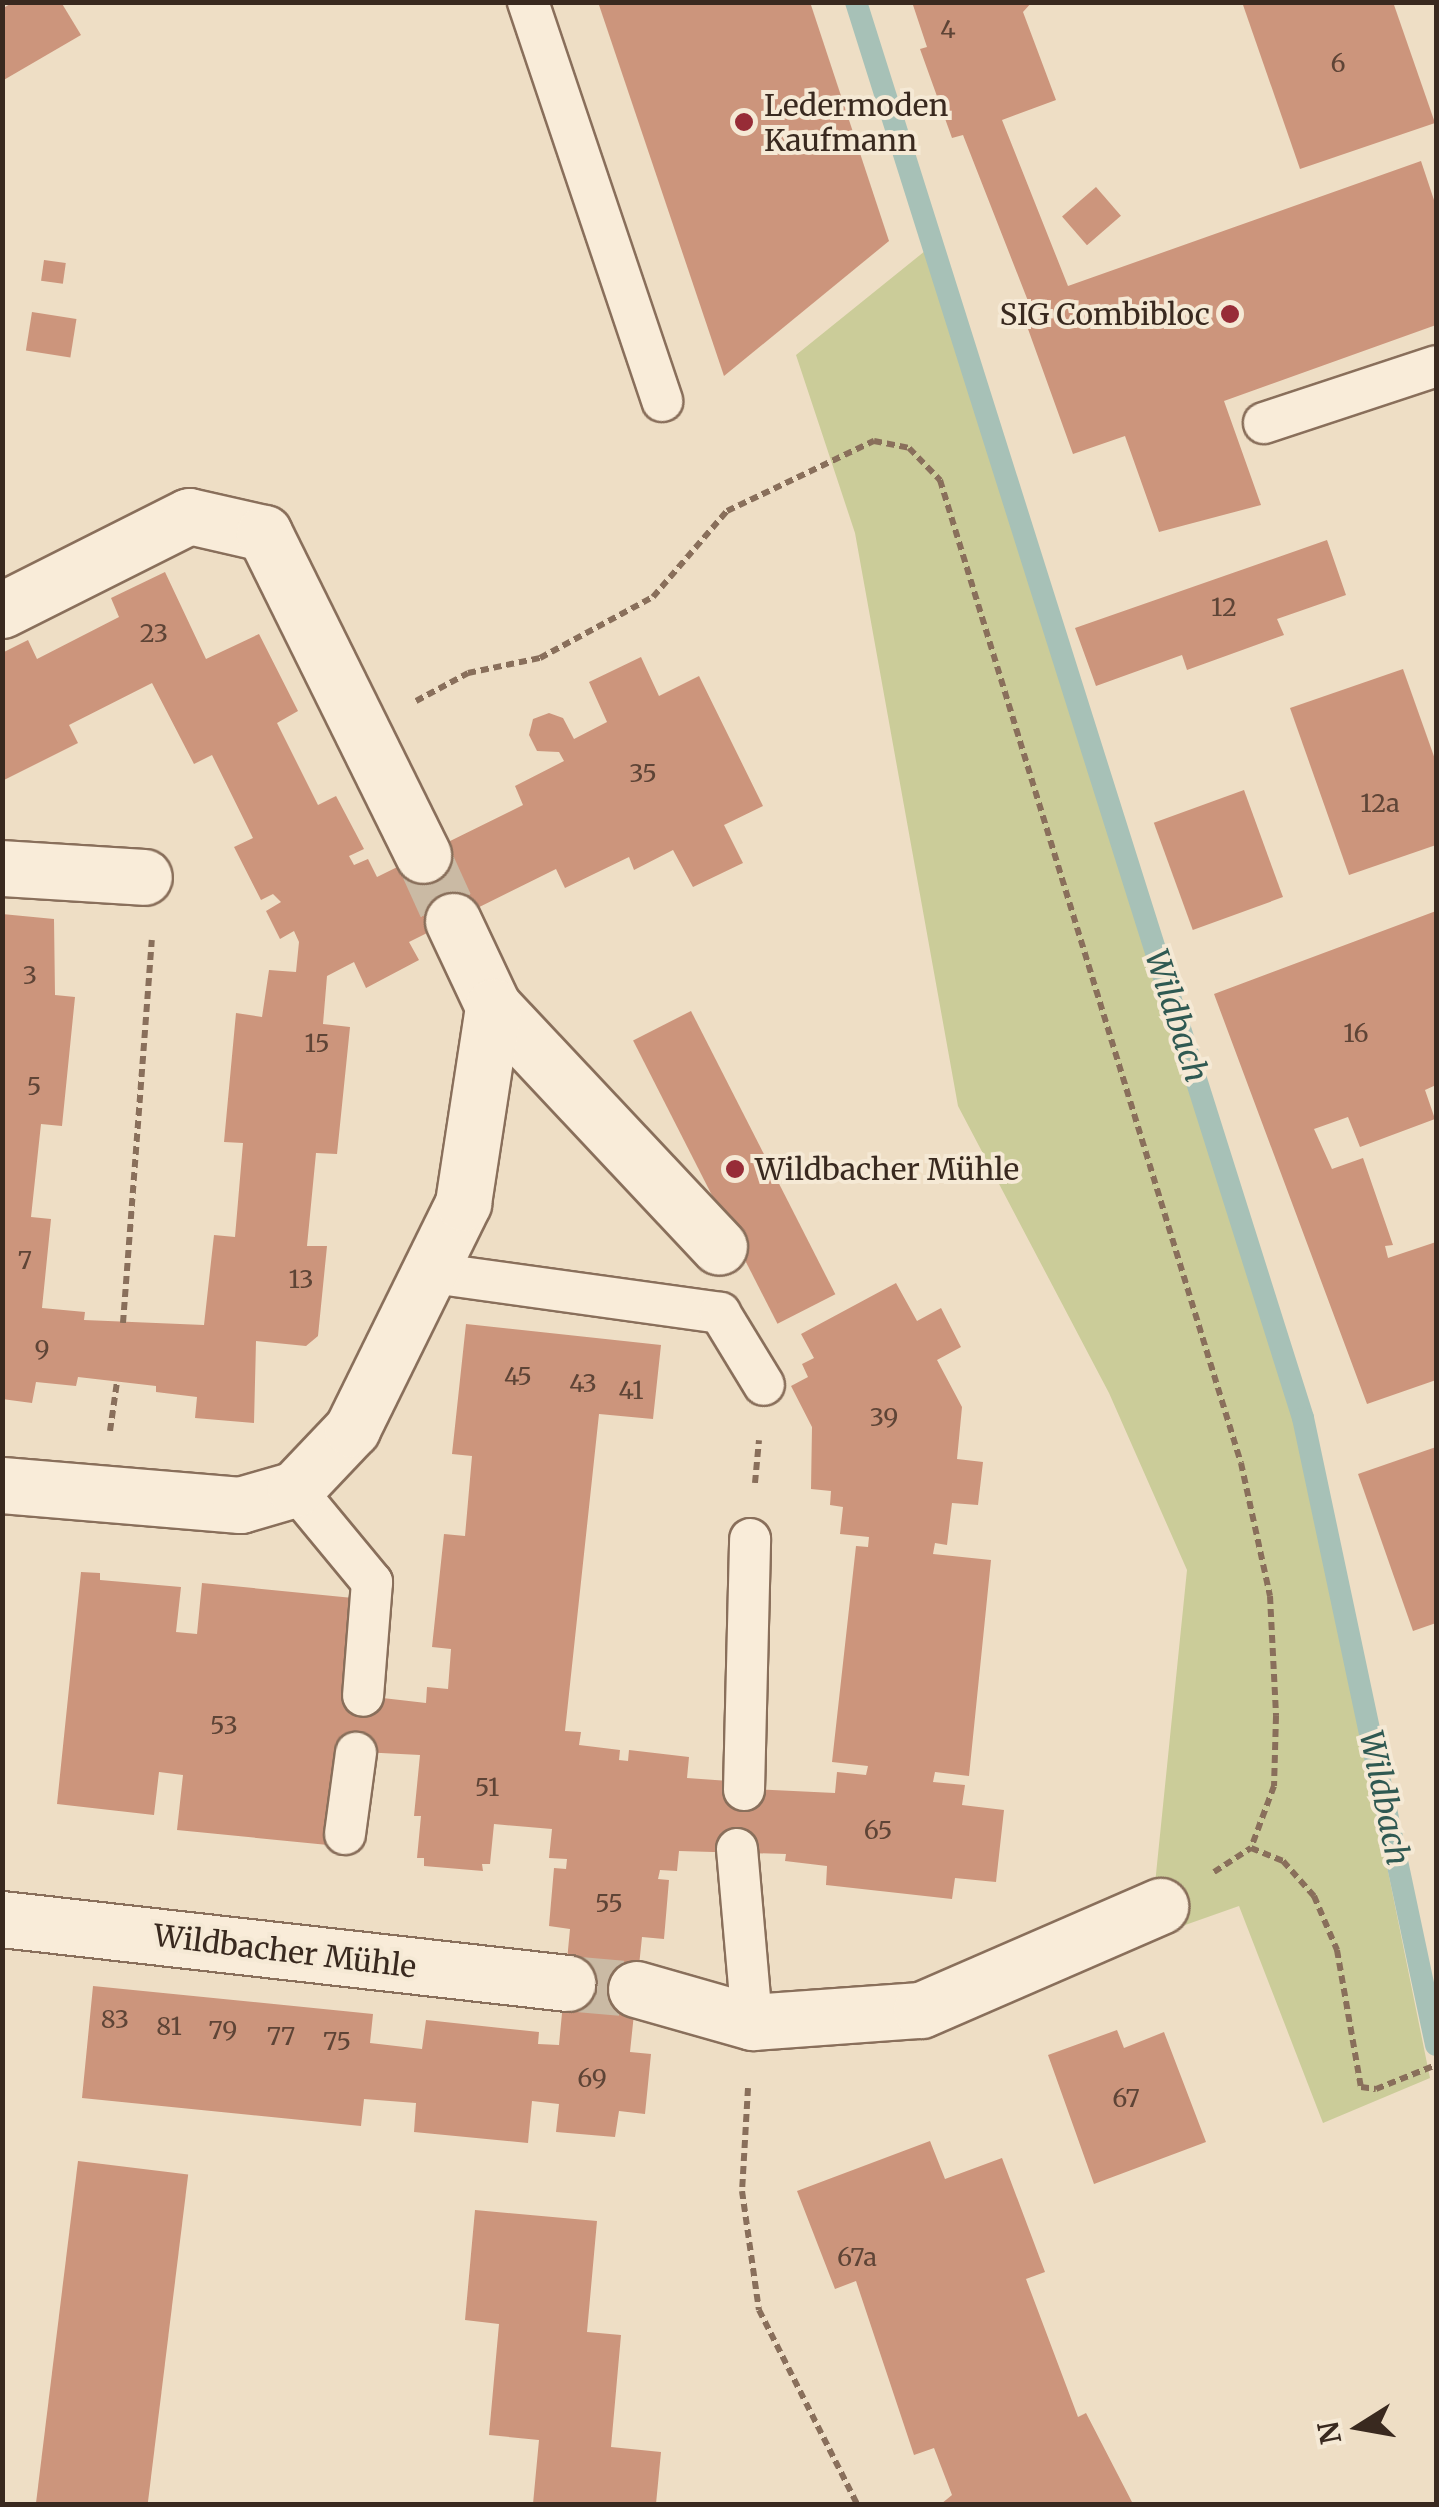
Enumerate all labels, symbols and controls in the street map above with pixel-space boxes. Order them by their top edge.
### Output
house number: 4 [940,14,956,44]
house number: 6 [1330,48,1346,78]
place label: Ledermoden Kaufmann [764,87,948,158]
marker: Ledermoden Kaufmann [733,111,755,133]
place label: SIG Combibloc [999,296,1210,332]
marker: SIG Combibloc [1219,303,1241,325]
house number: 12 [1211,592,1237,622]
house number: 23 [140,618,168,648]
house number: 35 [629,758,657,788]
house number: 12a [1360,788,1400,818]
water label: Wildbach [1137,945,1215,1087]
house number: 3 [23,960,37,990]
house number: 16 [1343,1018,1369,1048]
house number: 15 [304,1028,330,1058]
house number: 5 [27,1071,41,1101]
place label: Wildbacher Mühle [755,1151,1019,1187]
marker: Wildbacher Mühle [724,1158,746,1180]
house number: 7 [18,1245,32,1275]
house number: 13 [289,1264,313,1294]
house number: 9 [34,1334,50,1364]
house number: 45 [504,1361,532,1391]
house number: 43 [569,1368,597,1398]
house number: 41 [619,1375,643,1405]
house number: 39 [870,1402,898,1432]
house number: 53 [210,1710,238,1740]
water label: Wildbach [1351,1727,1417,1869]
house number: 51 [475,1772,499,1802]
house number: 65 [864,1815,892,1845]
house number: 55 [595,1888,623,1918]
street label: Wildbacher Mühle [152,1917,418,1985]
house number: 83 [101,2004,129,2034]
house number: 81 [156,2011,182,2041]
house number: 79 [209,2015,237,2045]
house number: 77 [267,2021,295,2051]
house number: 75 [323,2026,351,2056]
house number: 69 [577,2063,607,2093]
house number: 67 [1112,2083,1140,2113]
house number: 67a [837,2242,877,2272]
north arrow [1309,2377,1409,2477]
text: N [1310,2418,1349,2447]

